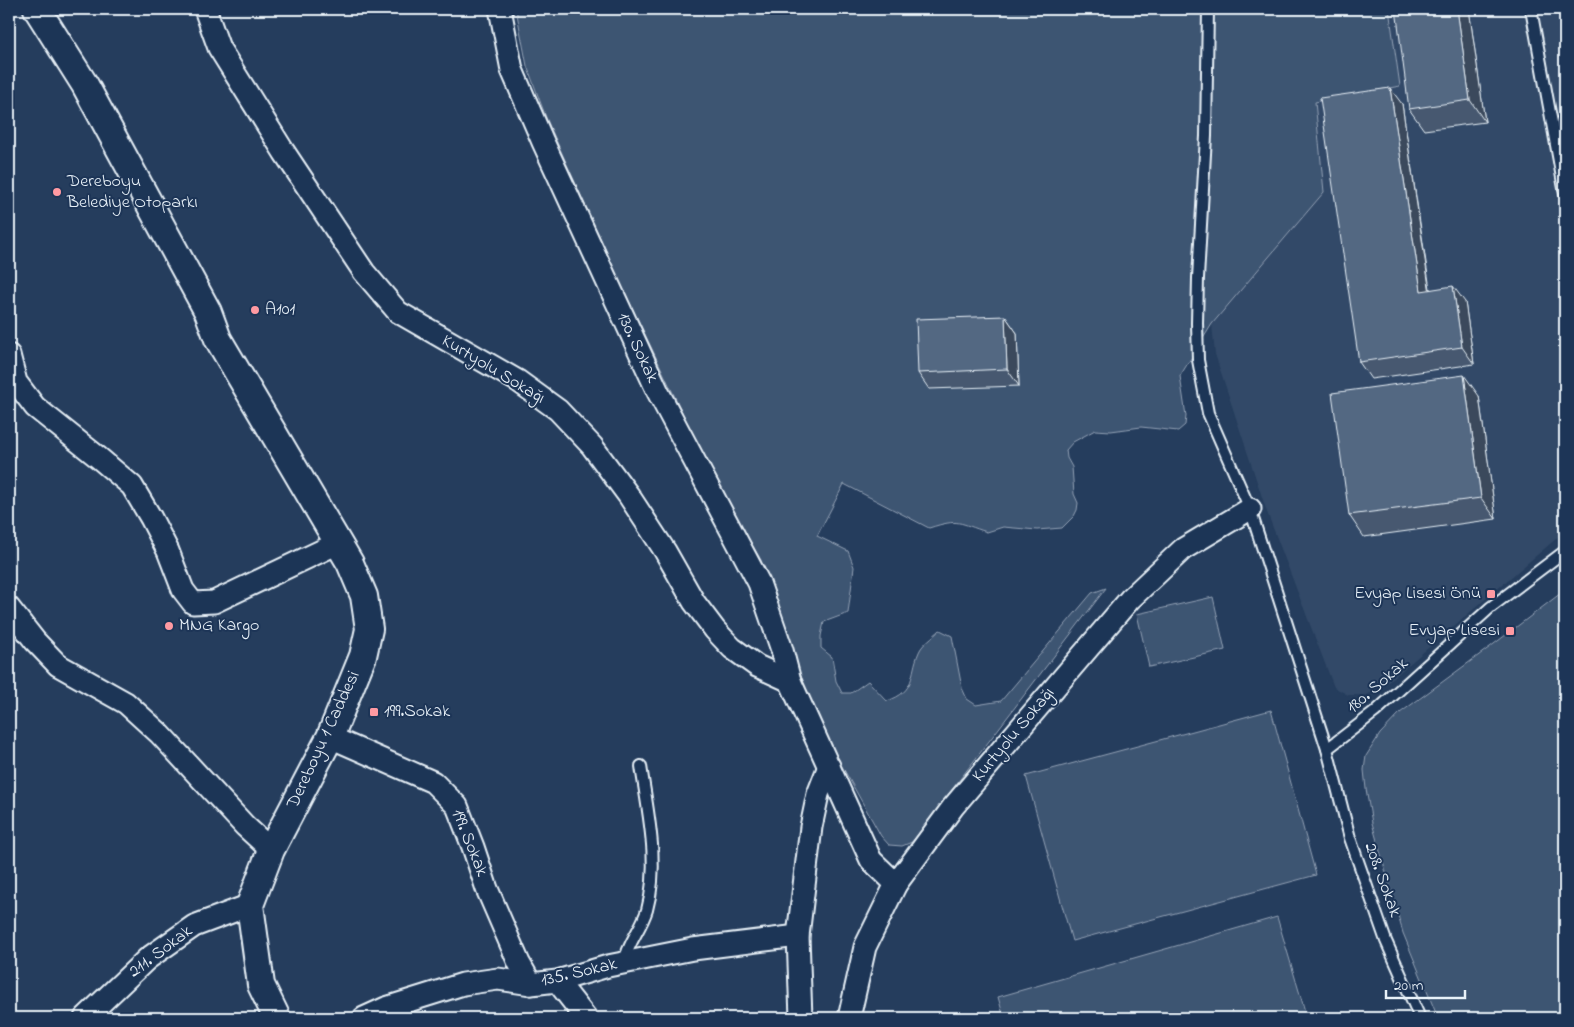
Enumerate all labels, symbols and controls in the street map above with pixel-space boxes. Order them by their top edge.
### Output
place label: Dereboyu Belediye Otoparkı [66,169,198,216]
marker: Dereboyu Belediye Otoparkı [51,186,63,198]
place label: A101 [265,297,296,323]
marker: A101 [249,304,261,316]
street label: 130. Sokak [609,309,665,388]
street label: Kurtyolu Sokağı [436,329,550,412]
place label: Evyap Lisesi Önü [1354,581,1481,607]
marker: Evyap Lisesi Önü [1485,588,1497,600]
place label: MNG Kargo [179,613,259,640]
place label: Evyap Lisesi [1409,618,1500,644]
marker: MNG Kargo [163,620,175,632]
marker: Evyap Lisesi [1504,625,1516,637]
street label: 180. Sokak [1341,652,1415,720]
street label: Dereboyu 1 Caddesi [280,667,367,814]
street label: Kurtyolu Sokağı [966,682,1062,789]
place label: 199.Sokak [384,699,450,725]
marker: 199.Sokak [368,706,380,718]
street label: 199. Sokak [444,805,494,881]
street label: 208. Sokak [1357,839,1408,921]
street label: 211. Sokak [123,919,199,985]
street label: 135. Sokak [538,952,620,994]
scale bar [1386,967,1465,999]
text: 20 m [1394,975,1424,997]

